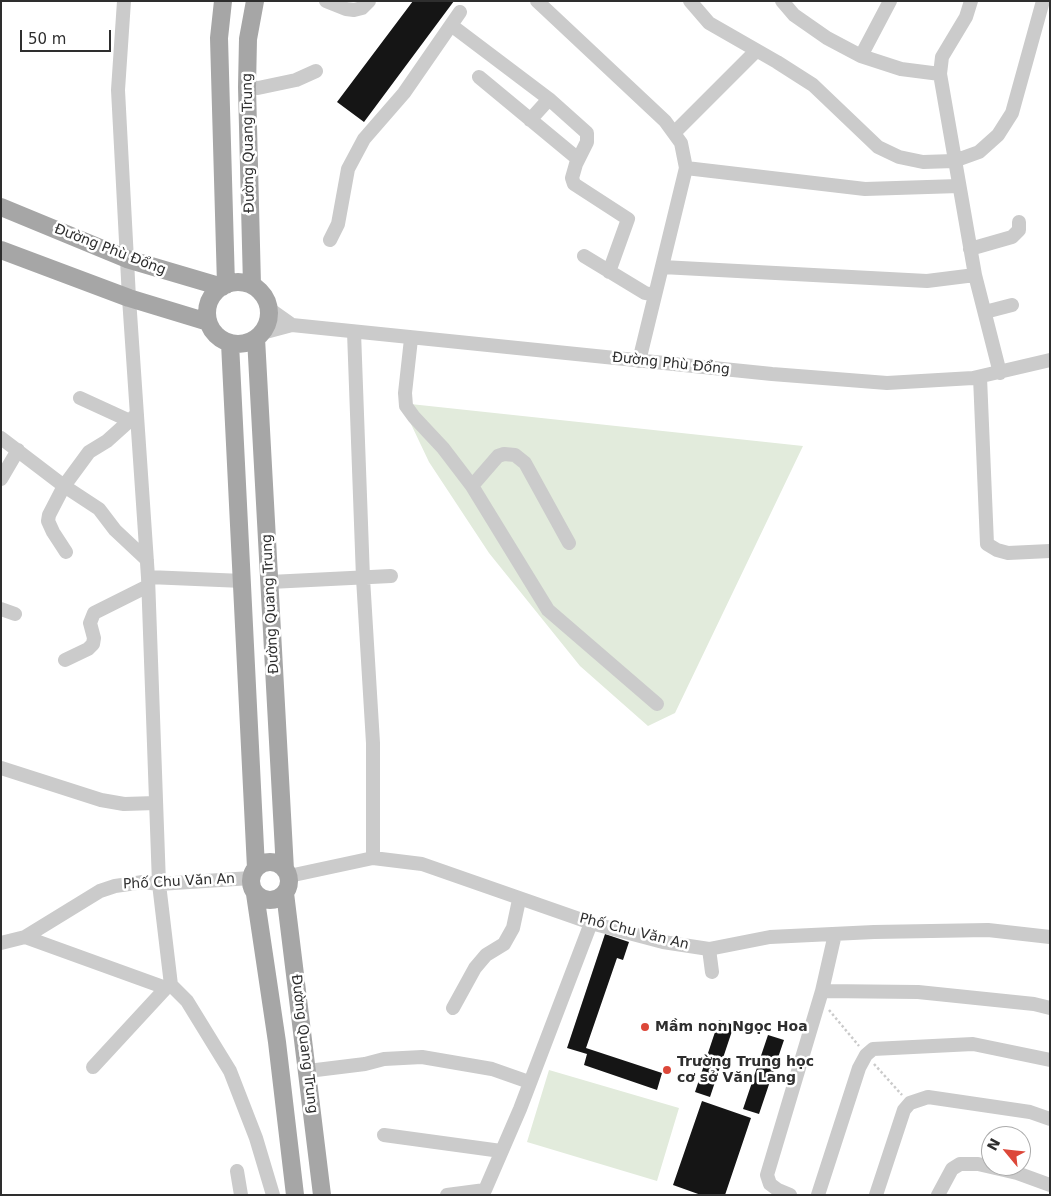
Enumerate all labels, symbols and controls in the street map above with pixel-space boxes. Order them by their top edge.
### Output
scale bar [22,20,114,52]
text: 50 m [28,30,66,48]
street label: Đường Quang Trung [239,73,259,213]
street label: Đường Phù Đổng [52,221,168,279]
street label: Đường Phù Đổng [611,349,731,379]
street label: Đường Quang Trung [259,534,283,674]
street label: Phố Chu Văn An [123,871,235,893]
street label: Phố Chu Văn An [578,910,690,954]
street label: Đường Quang Trung [287,973,321,1115]
place label: Mầm non Ngọc Hoa [655,1019,808,1035]
marker: Mầm non Ngọc Hoa [639,1021,651,1033]
place label: Trường Trung học cơ sở Văn Lang [677,1054,814,1086]
marker: Trường Trung học cơ sở Văn Lang [661,1064,673,1076]
north arrow [981,1126,1031,1176]
text: N [984,1135,1003,1153]

